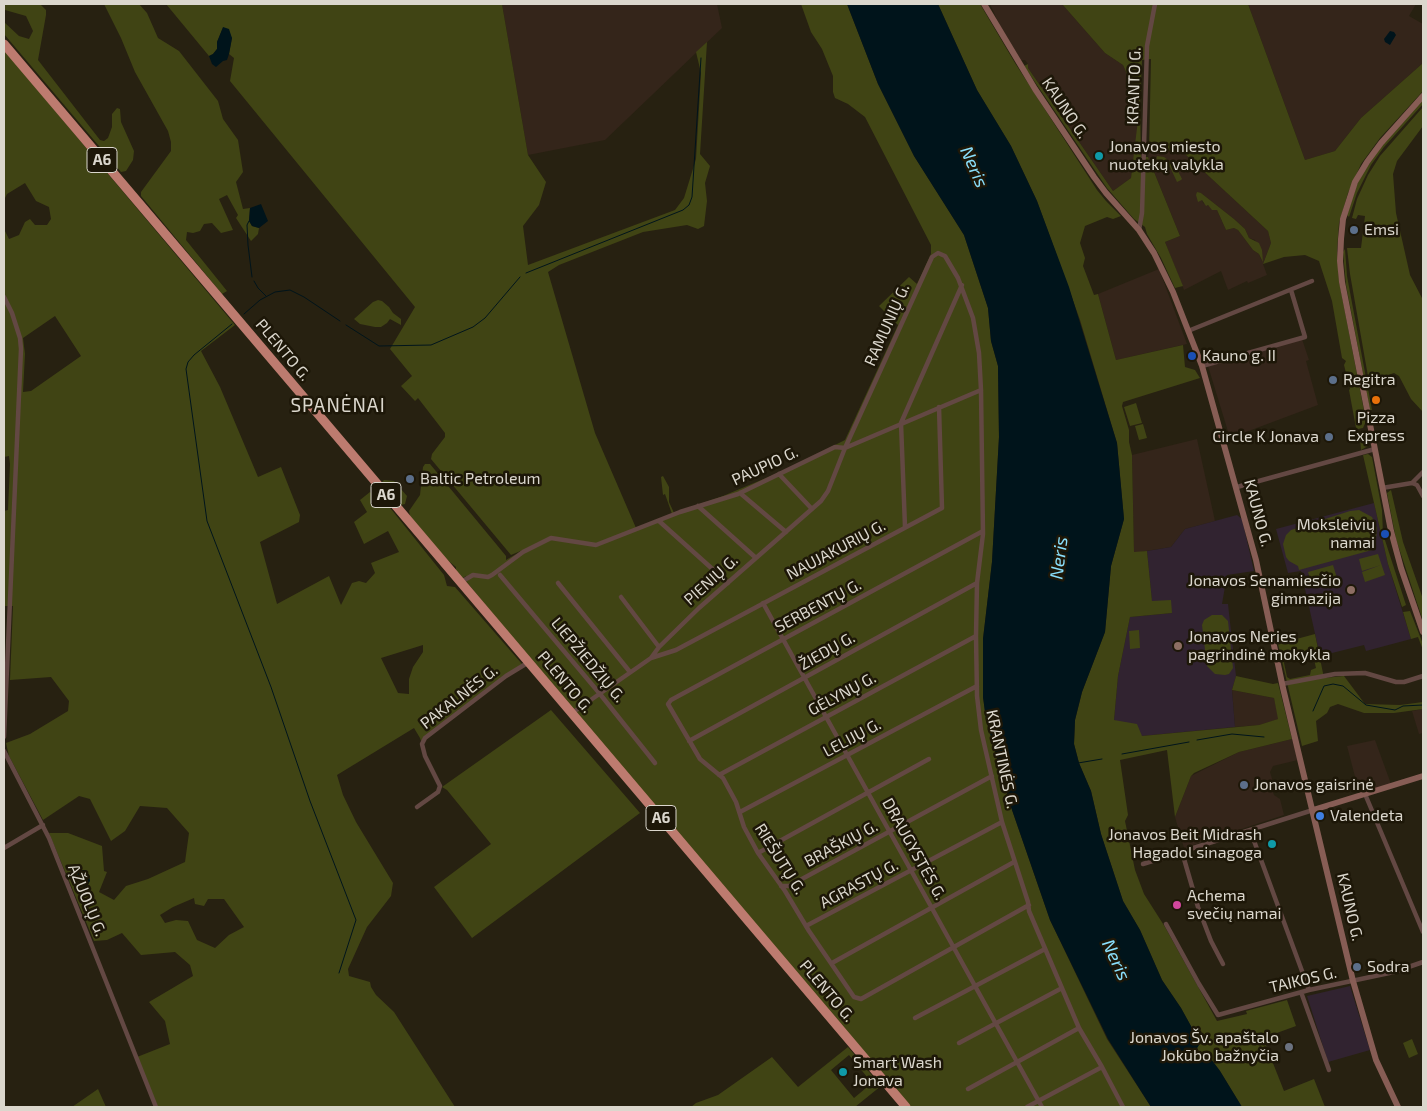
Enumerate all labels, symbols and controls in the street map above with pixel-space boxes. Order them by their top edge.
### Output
street label: KRANTO G. [1123,47,1145,125]
street label: KAUNO G. [1038,74,1092,142]
place label: Jonavos miesto nuotekų valykla [1109,137,1224,175]
water label: Neris [955,143,993,191]
road number: A6 [87,148,117,172]
marker: Jonavos miesto nuotekų valykla [1093,150,1105,162]
place label: Emsi [1364,220,1399,240]
marker: Emsi [1348,224,1360,236]
street label: RAMUNIŲ G. [860,281,914,369]
street label: PLENTO G. [252,315,314,385]
place label: Kauno g. II [1202,346,1276,366]
marker: Kauno g. II [1186,350,1198,362]
place label: Regitra [1343,370,1396,390]
marker: Regitra [1327,374,1339,386]
marker: Pizza Express [1370,394,1382,406]
district label: SPANĖNAI [289,395,387,417]
place label: Pizza Express [1347,408,1405,446]
place label: Circle K Jonava [1212,427,1319,447]
marker: Circle K Jonava [1323,431,1335,443]
street label: PAUPIO G. [729,442,801,490]
place label: Baltic Petroleum [420,469,541,489]
marker: Baltic Petroleum [404,473,416,485]
street label: KAUNO G. [1240,477,1276,549]
road number: A6 [371,482,401,508]
place label: Moksleivių namai [1297,515,1375,553]
street label: NAUJAKURIŲ G. [783,516,889,584]
marker: Moksleivių namai [1379,528,1391,540]
water label: Neris [1046,535,1072,581]
street label: PIENIŲ G. [680,551,742,609]
place label: Jonavos Senamiesčio gimnazija [1188,571,1341,609]
street label: SERBENTŲ G. [771,575,865,637]
marker: Jonavos Senamiesčio gimnazija [1345,584,1357,596]
street label: LIEPŽIEDŽIŲ G. [547,614,629,706]
place label: Jonavos Neries pagrindinė mokykla [1188,627,1331,665]
street label: ŽIEDŲ G. [796,628,858,674]
marker: Jonavos Neries pagrindinė mokykla [1172,640,1184,652]
street label: PLENTO G. [534,647,596,717]
street label: PAKALNĖS G. [416,661,502,733]
street label: GĖLYNŲ G. [805,668,879,720]
street label: KRANTINĖS G. [982,708,1022,810]
street label: LELIJŲ G. [820,715,884,761]
place label: Jonavos gaisrinė [1254,775,1374,795]
marker: Jonavos gaisrinė [1238,779,1250,791]
street label: DRAUGYSTĖS G. [878,795,950,903]
road number: A6 [646,806,676,830]
place label: Valendeta [1330,806,1403,826]
marker: Valendeta [1314,810,1326,822]
street label: BRAŠKIŲ G. [801,817,881,871]
street label: RIEŠUTŲ G. [751,820,809,898]
place label: Jonavos Beit Midrash Hagadol sinagoga [1108,825,1262,863]
marker: Jonavos Beit Midrash Hagadol sinagoga [1266,838,1278,850]
street label: AGRASTŲ G. [817,855,901,913]
street label: ĄŽUOLŲ G. [64,861,110,939]
street label: KAUNO G. [1333,871,1367,943]
place label: Achema svečių namai [1187,886,1281,924]
marker: Achema svečių namai [1171,899,1183,911]
water label: Neris [1097,936,1135,984]
street label: PLENTO G. [796,956,858,1026]
place label: Sodra [1367,957,1409,977]
marker: Sodra [1351,961,1363,973]
street label: TAIKOS G. [1267,963,1339,997]
place label: Jonavos Šv. apaštalo Jokūbo bažnyčia [1129,1028,1279,1066]
marker: Jonavos Šv. apaštalo Jokūbo bažnyčia [1283,1041,1295,1053]
place label: Smart Wash Jonava [853,1053,942,1091]
marker: Smart Wash Jonava [837,1066,849,1078]

